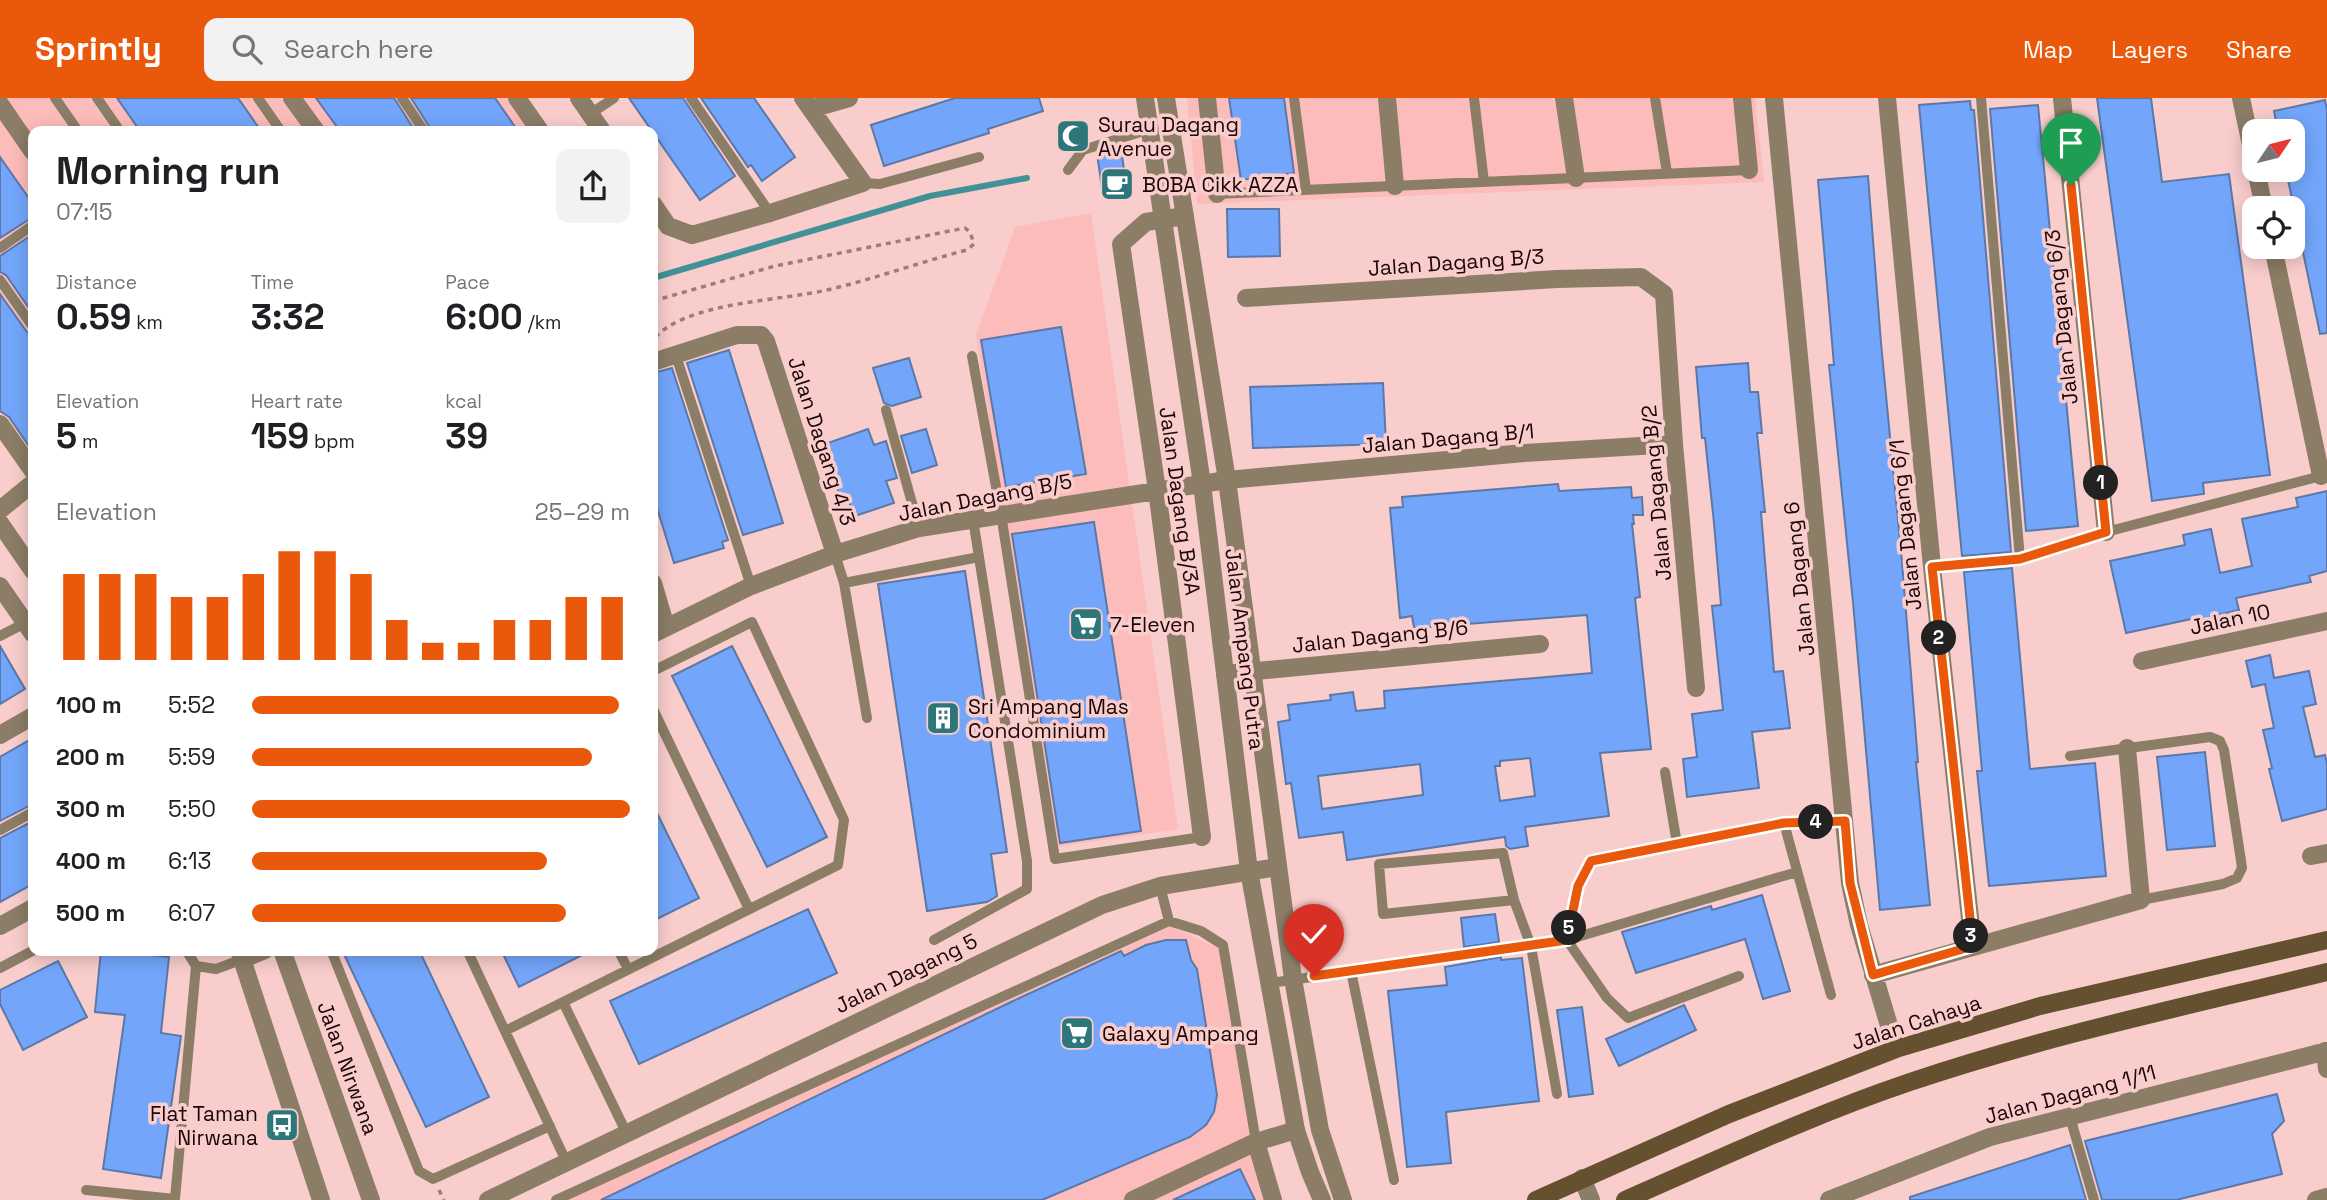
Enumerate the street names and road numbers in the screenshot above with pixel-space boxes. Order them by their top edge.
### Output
street label: Jalan Dagang 6/3 [2038,228,2084,406]
street label: Jalan Dagang B/3 [1367,242,1545,282]
street label: Jalan Dagang 4/3 [782,353,862,529]
street label: Jalan Dagang B/2 [1635,404,1677,582]
street label: Jalan Dagang B/3A [1153,405,1207,597]
street label: Jalan Dagang B/1 [1361,417,1535,459]
street label: Jalan Dagang 6/1 [1883,438,1927,612]
street label: Jalan Dagang B/5 [896,467,1074,527]
street label: Jalan Dagang 6 [1777,500,1821,658]
street label: Jalan Ampang Putra [1219,547,1271,751]
street label: Jalan 10 [2187,597,2273,641]
street label: Jalan Dagang B/6 [1291,613,1469,659]
street label: Jalan Dagang 5 [830,927,982,1019]
street label: Jalan Cahaya [1848,988,1984,1056]
street label: Jalan Nirwana [311,998,385,1138]
street label: Jalan Dagang 1/11 [1981,1058,2159,1130]

